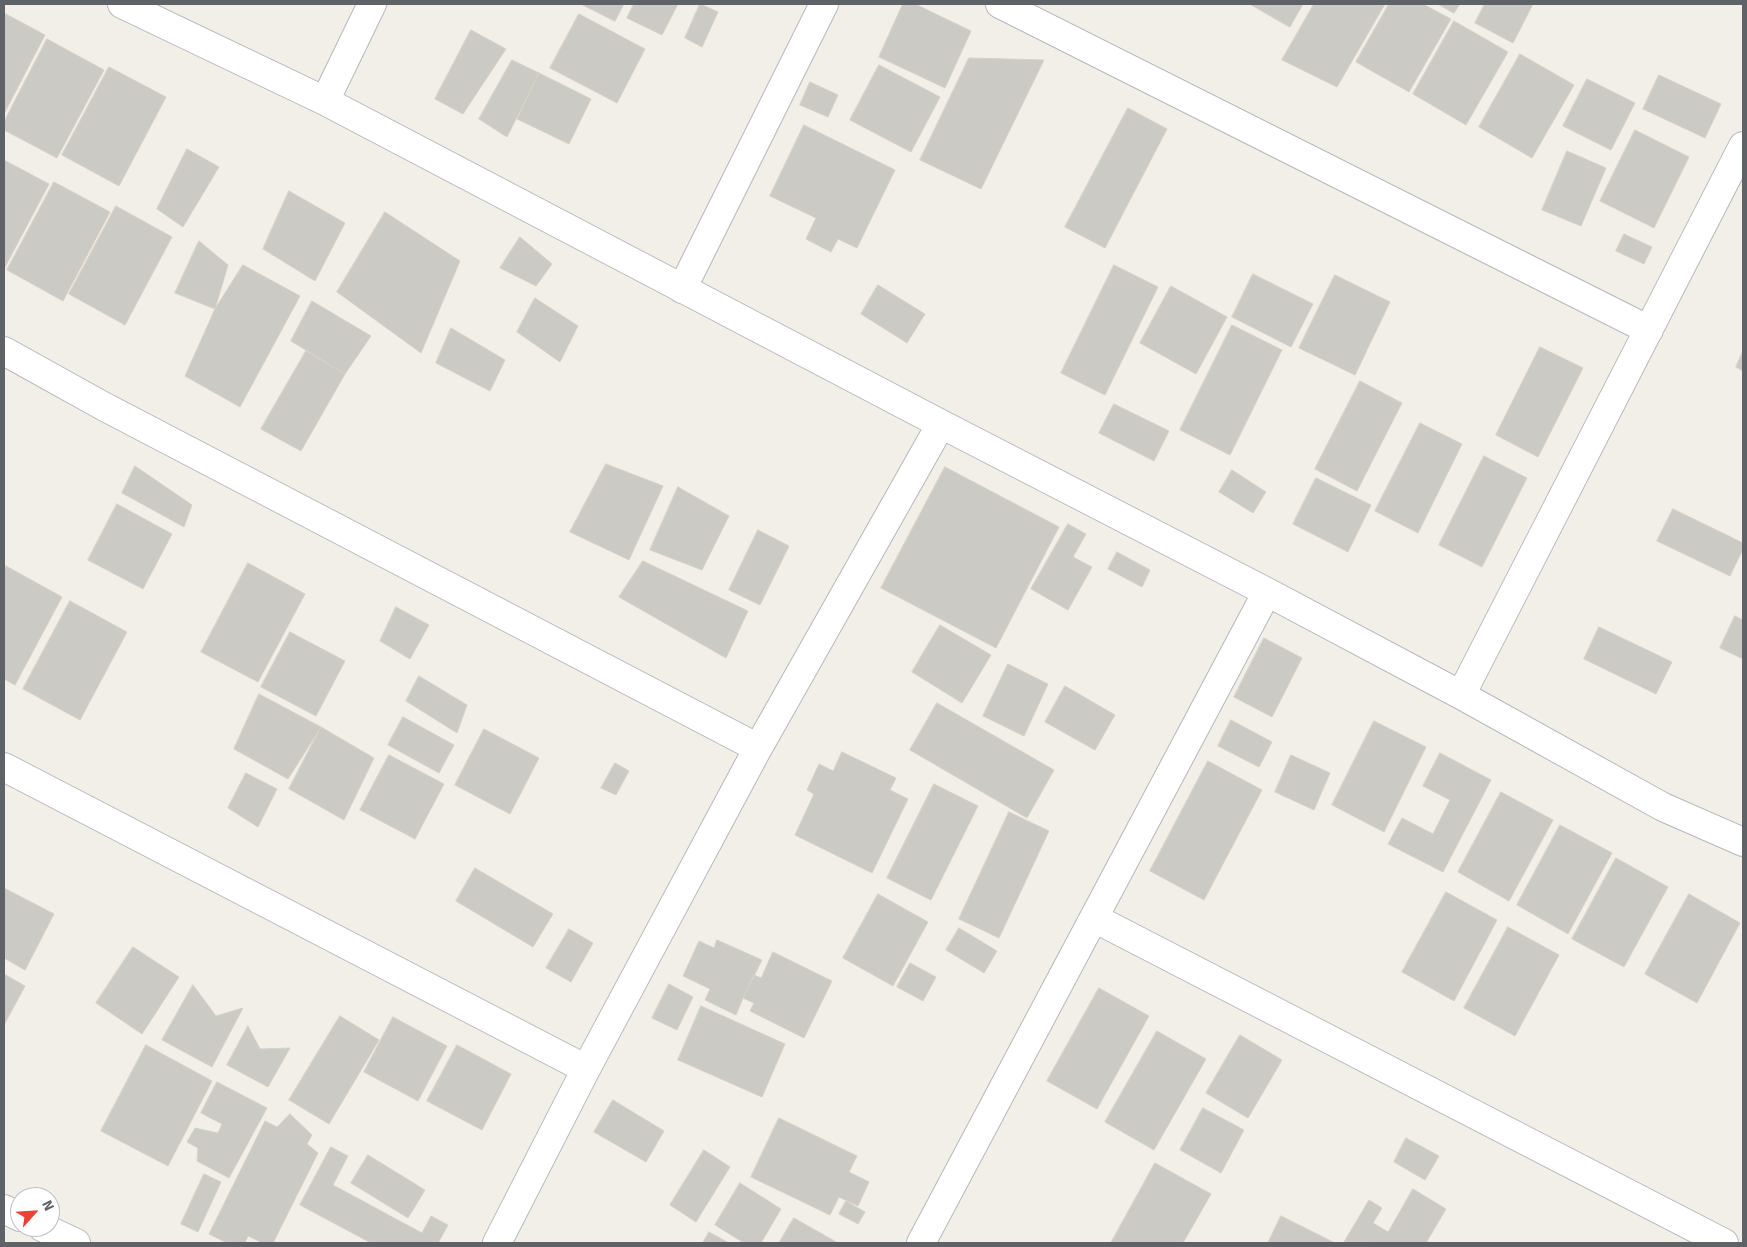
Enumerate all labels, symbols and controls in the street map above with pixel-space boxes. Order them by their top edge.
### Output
north arrow [10,1187,60,1237]
text: N [38,1198,58,1214]

